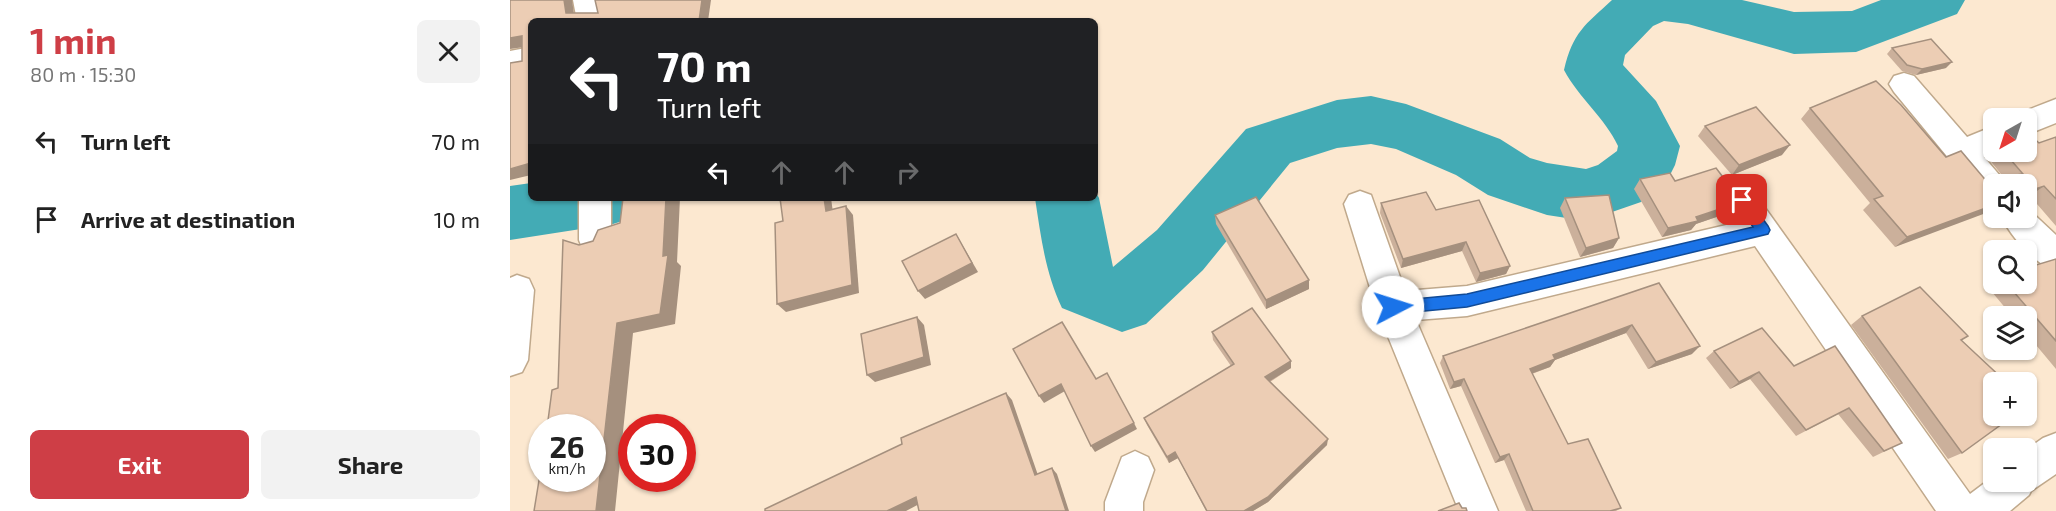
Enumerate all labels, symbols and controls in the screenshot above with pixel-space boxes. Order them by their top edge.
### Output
text: 1 min [30,18,117,61]
button: close [417,20,480,83]
text: 70 m [657,40,752,90]
icon: left [558,42,636,120]
text: 80 m · 15:30 [30,62,136,86]
text: Turn left [657,91,761,123]
north arrow [1983,108,2037,162]
map controls [1983,108,2037,492]
icon: left [30,125,63,158]
text: Turn left [81,128,170,154]
text: 70 m [431,128,480,154]
icon: left [702,156,735,189]
icon: ahead [765,156,798,189]
icon: ahead [828,156,861,189]
icon: right [891,156,924,189]
pin [1716,174,1767,225]
button: sound [1983,174,2037,228]
icon: arrive [1725,183,1758,216]
icon: arrive [30,203,63,236]
text: Arrive at destination [81,206,295,232]
text: 10 m [434,206,480,232]
button: search [1983,240,2037,294]
position arrow [1361,275,1425,339]
button: layers [1983,306,2037,360]
button: + [1983,372,2037,426]
speed limit sign: 30 [618,414,696,492]
text: 26 [549,428,585,464]
button: Exit [30,430,249,499]
button: Share [261,430,480,499]
button: − [1983,438,2037,492]
text: km/h [548,459,586,477]

